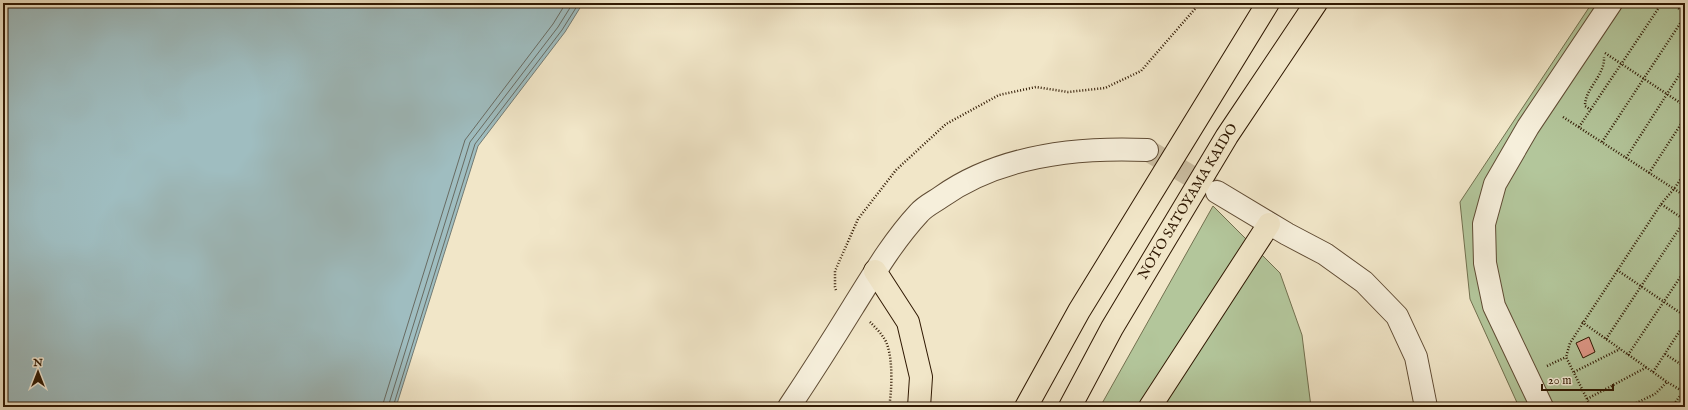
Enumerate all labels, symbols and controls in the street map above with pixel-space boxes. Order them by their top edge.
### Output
street label: NOTO SATOYAMA KAIDO [1134,120,1242,283]
north arrow [18,352,58,392]
text: N [32,356,43,370]
scale bar [1542,366,1613,392]
text: 20 m [1548,373,1571,388]

